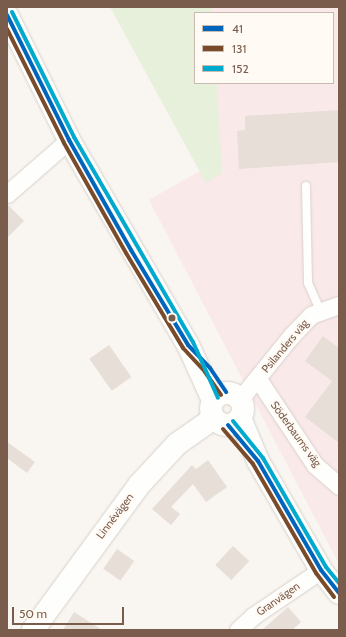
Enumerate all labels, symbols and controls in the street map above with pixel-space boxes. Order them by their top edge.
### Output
legend [194,12,334,84]
text: 41 [232,21,243,36]
text: 131 [232,41,246,56]
text: 152 [232,61,249,76]
unlabelled marker [167,313,177,323]
street label: Psilanders väg [259,317,311,375]
street label: Söderbaums väg [268,399,324,469]
street label: Linnévägen [94,491,136,541]
street label: Granvägen [254,579,302,619]
scale bar [14,599,126,625]
text: 50 m [19,606,47,621]

